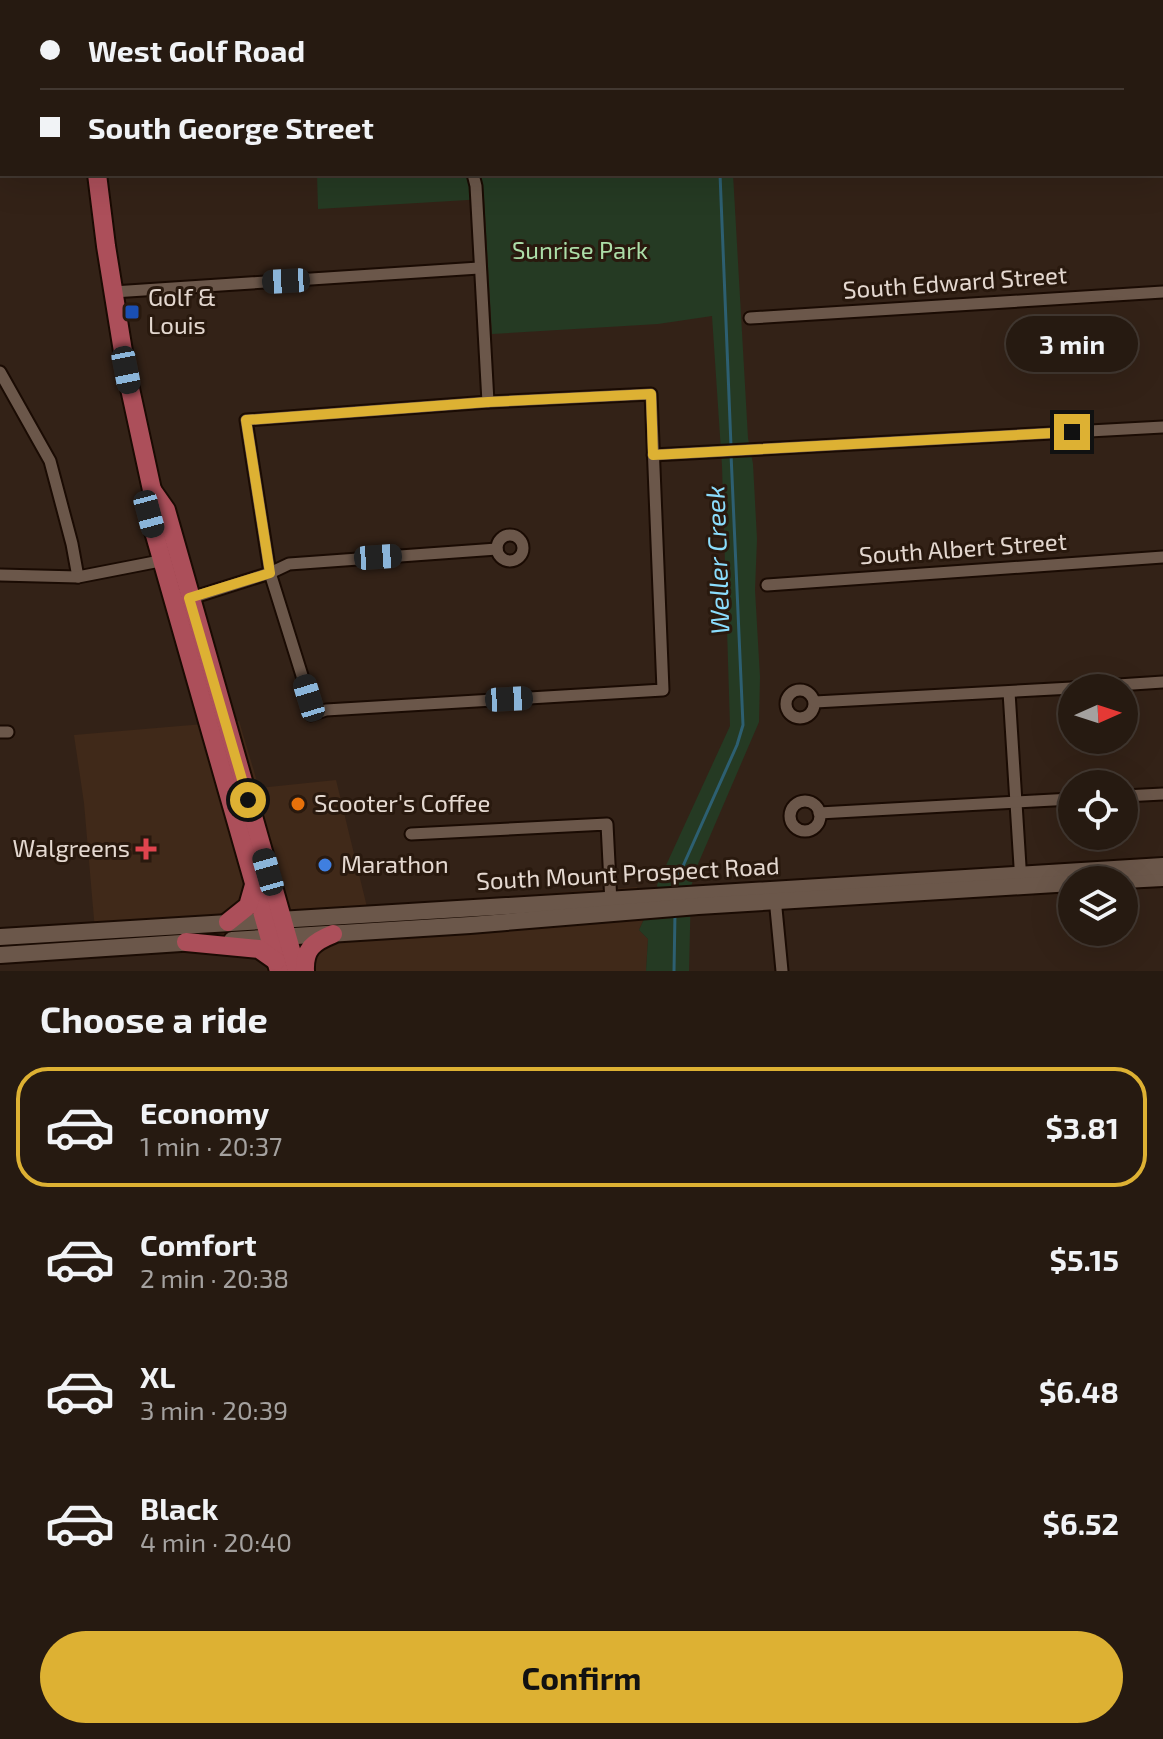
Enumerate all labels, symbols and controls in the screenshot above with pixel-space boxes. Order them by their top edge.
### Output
text: West Golf Road [88,32,305,68]
text: South George Street [88,109,374,145]
park label: Sunrise Park [512,235,648,264]
street label: South Edward Street [842,259,1068,304]
car [261,268,311,294]
place label: Golf & Louis [148,282,216,339]
marker: Golf & Louis [123,303,141,321]
callout: 3 min [1006,316,1138,372]
text: 3 min [1039,328,1105,359]
car [110,344,142,396]
route end [1054,414,1090,450]
water label: Weller Creek [698,485,735,635]
car [131,488,167,540]
street label: South Albert Street [858,526,1068,569]
car [353,543,403,571]
car [291,672,327,724]
north arrow [1058,674,1138,754]
map controls [1058,674,1138,946]
car [484,686,534,712]
button: locate [1058,770,1138,850]
route start [230,782,266,818]
place label: Scooter's Coffee [314,788,490,817]
marker: Scooter's Coffee [289,795,307,813]
place label: Walgreens [13,833,130,862]
marker: Walgreens [137,840,155,858]
car [250,846,286,898]
place label: Marathon [341,849,449,878]
street label: South Mount Prospect Road [476,850,780,895]
marker: Marathon [316,856,334,874]
button: layers [1058,866,1138,946]
text: Choose a ride [40,997,268,1040]
icon: car [44,1091,116,1163]
text: Economy [140,1094,269,1130]
text: $3.81 [1046,1109,1119,1145]
text: 1 min · 20:37 [140,1130,282,1161]
icon: car [44,1223,116,1295]
text: Comfort [140,1226,257,1262]
text: $5.15 [1050,1241,1119,1277]
text: 2 min · 20:38 [140,1262,289,1293]
icon: car [44,1355,116,1427]
text: XL [140,1358,175,1394]
text: $6.48 [1039,1373,1119,1409]
text: 3 min · 20:39 [140,1394,288,1425]
icon: car [44,1487,116,1559]
text: Black [140,1490,218,1526]
text: $6.52 [1043,1505,1119,1541]
text: 4 min · 20:40 [140,1526,292,1557]
button: Confirm [40,1631,1123,1723]

